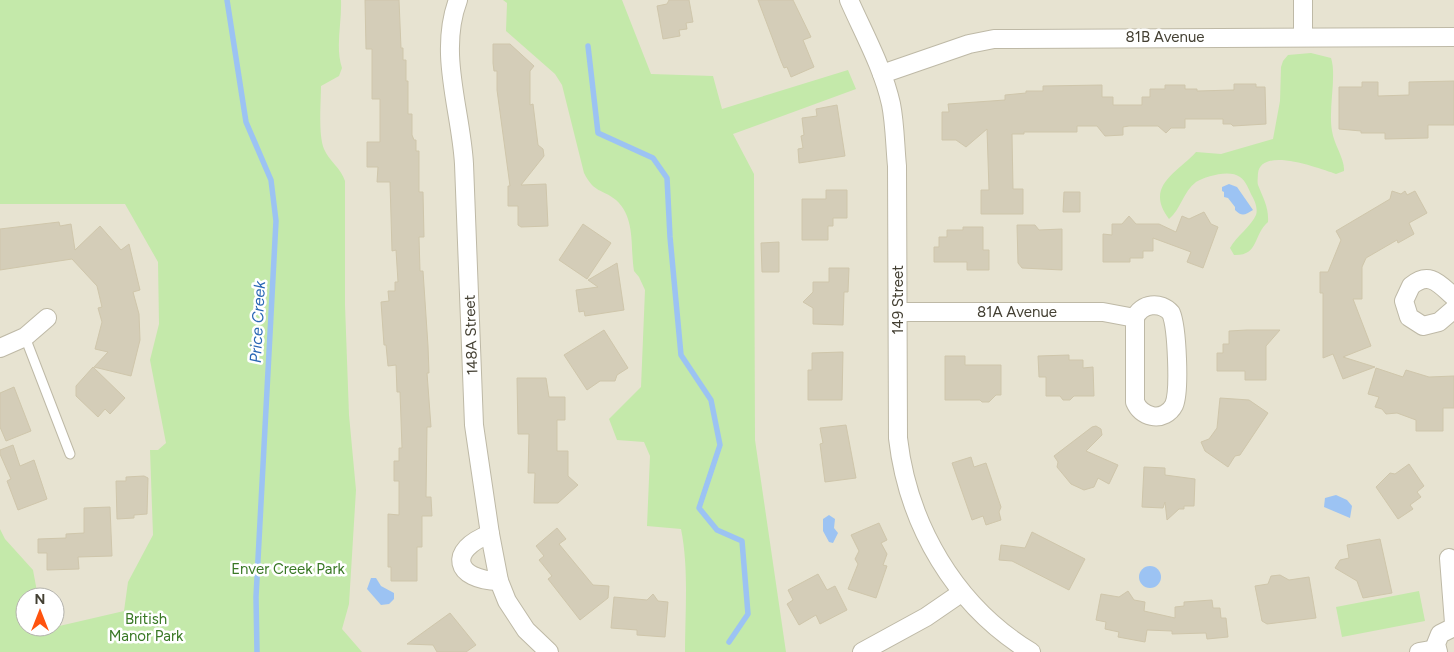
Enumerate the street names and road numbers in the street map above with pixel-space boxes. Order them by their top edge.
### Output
street label: 81B Avenue [1125,28,1205,46]
street label: 149 Street [889,265,907,335]
street label: 148A Street [461,294,481,376]
street label: 81A Avenue [977,303,1057,321]

